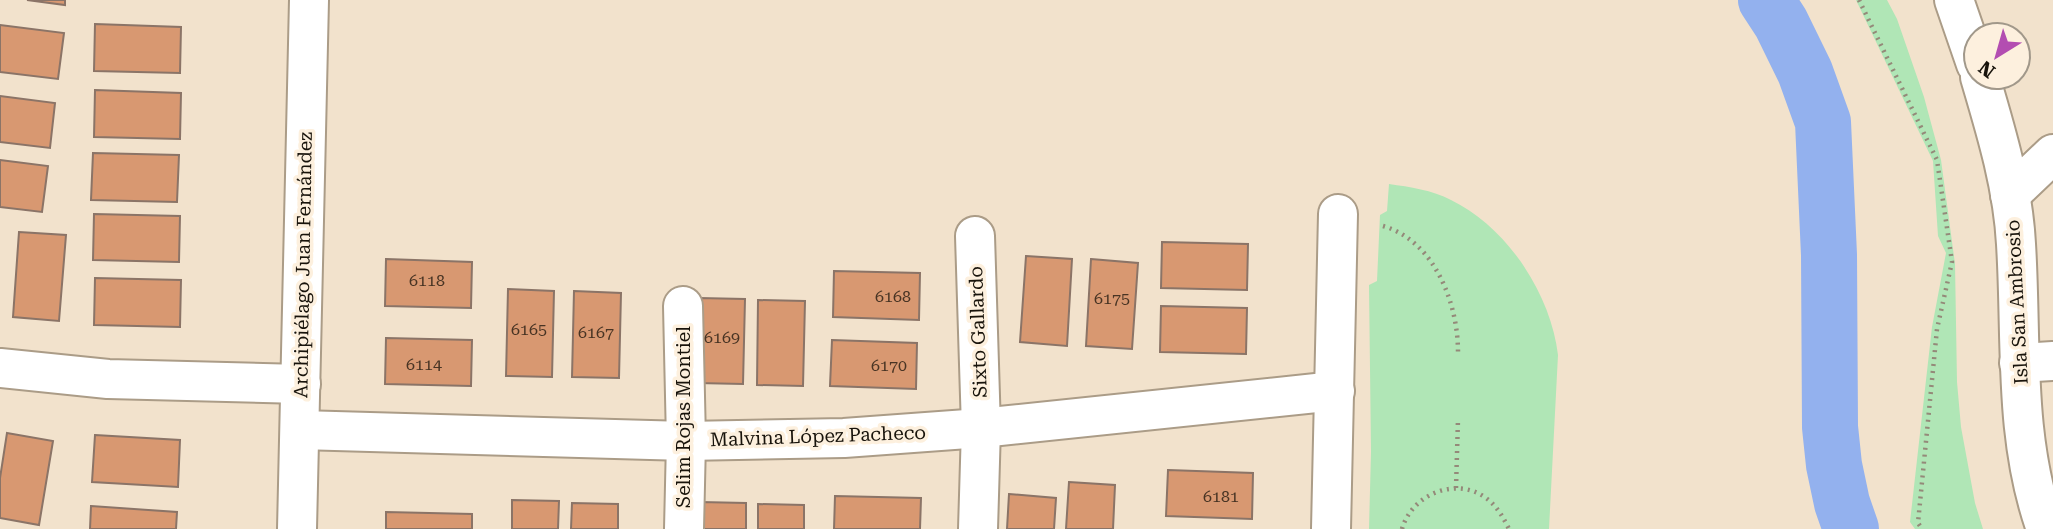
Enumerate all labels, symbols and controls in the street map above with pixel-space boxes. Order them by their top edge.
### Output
north arrow [1962,21,2032,91]
text: N [1974,55,2000,83]
street label: Archipiélago Juan Fernández [289,132,317,398]
street label: Isla San Ambrosio [2001,219,2033,385]
street label: Sixto Gallardo [964,266,992,398]
house number: 6118 [409,271,445,290]
house number: 6168 [875,287,911,306]
house number: 6175 [1094,289,1130,308]
house number: 6165 [511,320,547,339]
house number: 6167 [578,323,614,342]
street label: Selim Rojas Montiel [672,326,695,508]
house number: 6169 [704,328,740,347]
house number: 6114 [406,355,442,374]
house number: 6170 [871,356,907,375]
street label: Malvina López Pacheco [710,421,926,451]
house number: 6181 [1203,487,1239,506]

